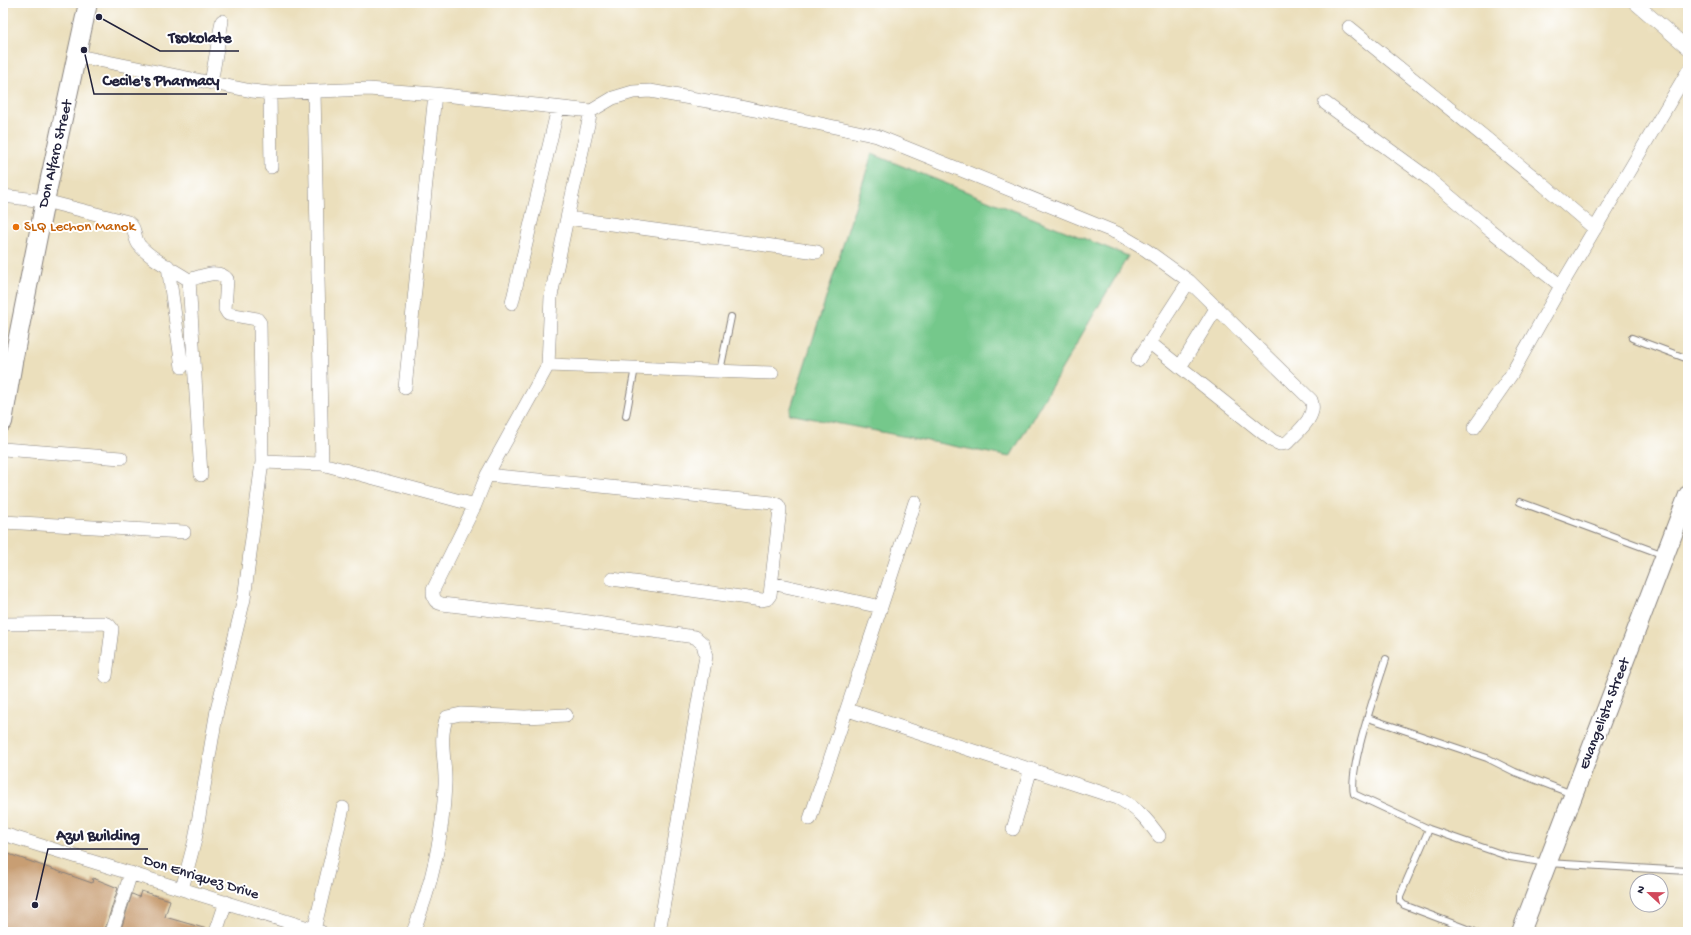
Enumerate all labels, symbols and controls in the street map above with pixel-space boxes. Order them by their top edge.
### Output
callout: Tsokolate [160,23,239,51]
text: Tsokolate [167,30,232,49]
callout: Cecile's Pharmacy [94,66,227,94]
text: Cecile's Pharmacy [102,73,220,92]
street label: Don Alfaro Street [35,97,78,211]
place label: SLQ Lechon Manok [24,218,137,236]
marker: SLQ Lechon Manok [11,222,21,232]
street label: Evangelista Street [1575,654,1635,772]
callout: Azul Building [48,821,148,849]
text: Azul Building [55,828,140,847]
street label: Don Enriquez Drive [140,852,261,904]
north arrow [1629,873,1669,913]
text: N [1635,884,1648,896]

